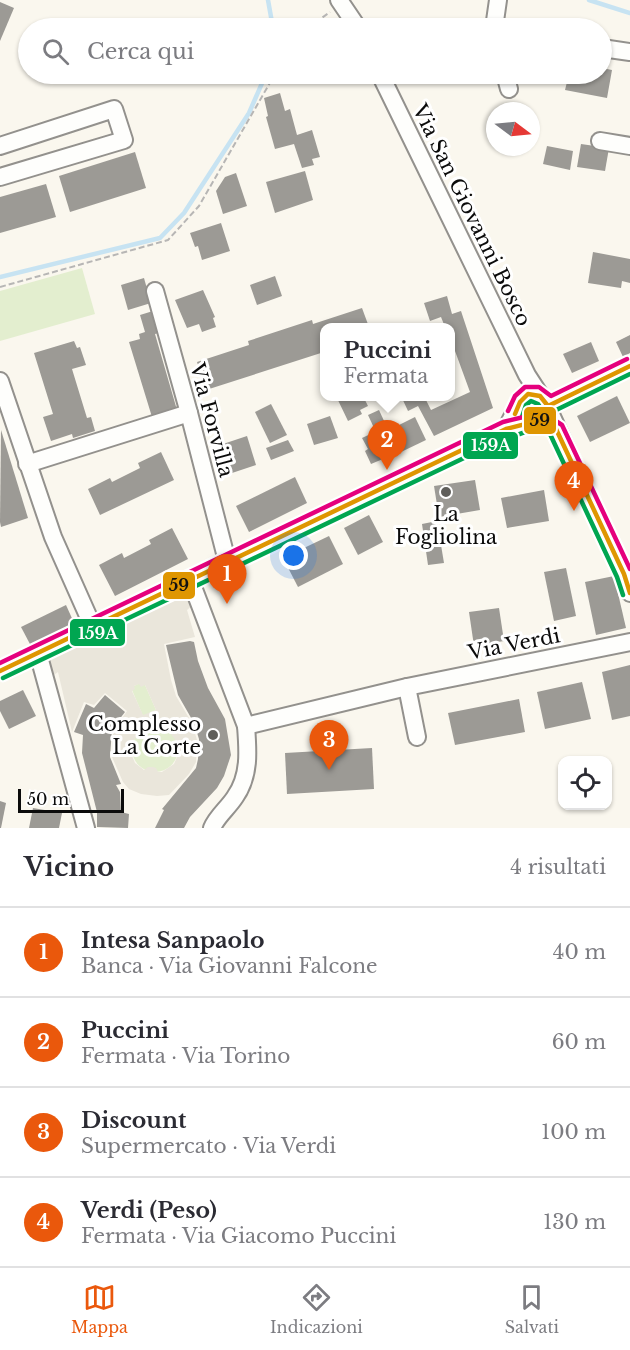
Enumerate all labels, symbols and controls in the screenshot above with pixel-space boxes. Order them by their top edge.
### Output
search box [18,18,612,84]
icon: search [39,35,72,68]
text: Cerca qui [87,38,194,65]
street label: Via San Giovanni Bosco [407,99,536,330]
north arrow [486,102,540,156]
popup [320,323,455,401]
text: Puccini [343,337,432,364]
street label: Via Forvilla [185,359,239,481]
text: Fermata [343,364,428,388]
line badge: 59 [523,406,557,435]
text: 59 [530,410,550,430]
pin: 2 [368,420,406,470]
line badge: 159A [462,431,519,460]
text: 159A [471,435,512,455]
pin: 4 [554,462,594,511]
marker: La Fogliolina [439,485,453,499]
place label: La Fogliolina [395,502,498,549]
your location [279,541,308,570]
pin: 1 [208,554,246,604]
line badge: 59 [162,571,196,600]
text: 59 [169,575,189,595]
line badge: 159A [69,618,126,647]
text: 159A [78,623,119,643]
street label: Via Verdi [465,623,562,665]
place label: Complesso La Corte [88,712,201,759]
pin: 3 [310,720,348,770]
marker: Complesso La Corte [206,728,220,742]
map controls [558,756,612,810]
button: locate [558,756,612,810]
scale bar [18,786,124,814]
text: 50 m [27,789,69,809]
text: Vicino [24,851,114,883]
text: 4 risultati [510,855,606,879]
text: Intesa Sanpaolo [81,927,264,954]
text: 1 [39,940,48,964]
text: 40 m [553,940,606,964]
text: Banca · Via Giovanni Falcone [81,954,377,978]
text: Puccini [81,1017,169,1044]
text: 2 [37,1030,50,1054]
text: 60 m [552,1030,606,1054]
text: Fermata · Via Torino [81,1044,290,1068]
text: Discount [81,1107,186,1134]
text: 3 [37,1120,50,1144]
text: 100 m [541,1120,606,1144]
text: Supermercato · Via Verdi [81,1134,336,1158]
text: Verdi (Peso) [81,1197,217,1224]
text: 4 [37,1210,50,1234]
text: 130 m [543,1210,606,1234]
text: Fermata · Via Giacomo Puccini [81,1224,396,1248]
tab: Mappa [71,1281,128,1337]
tab: Indicazioni [270,1281,363,1337]
tab: Salvati [505,1281,559,1337]

